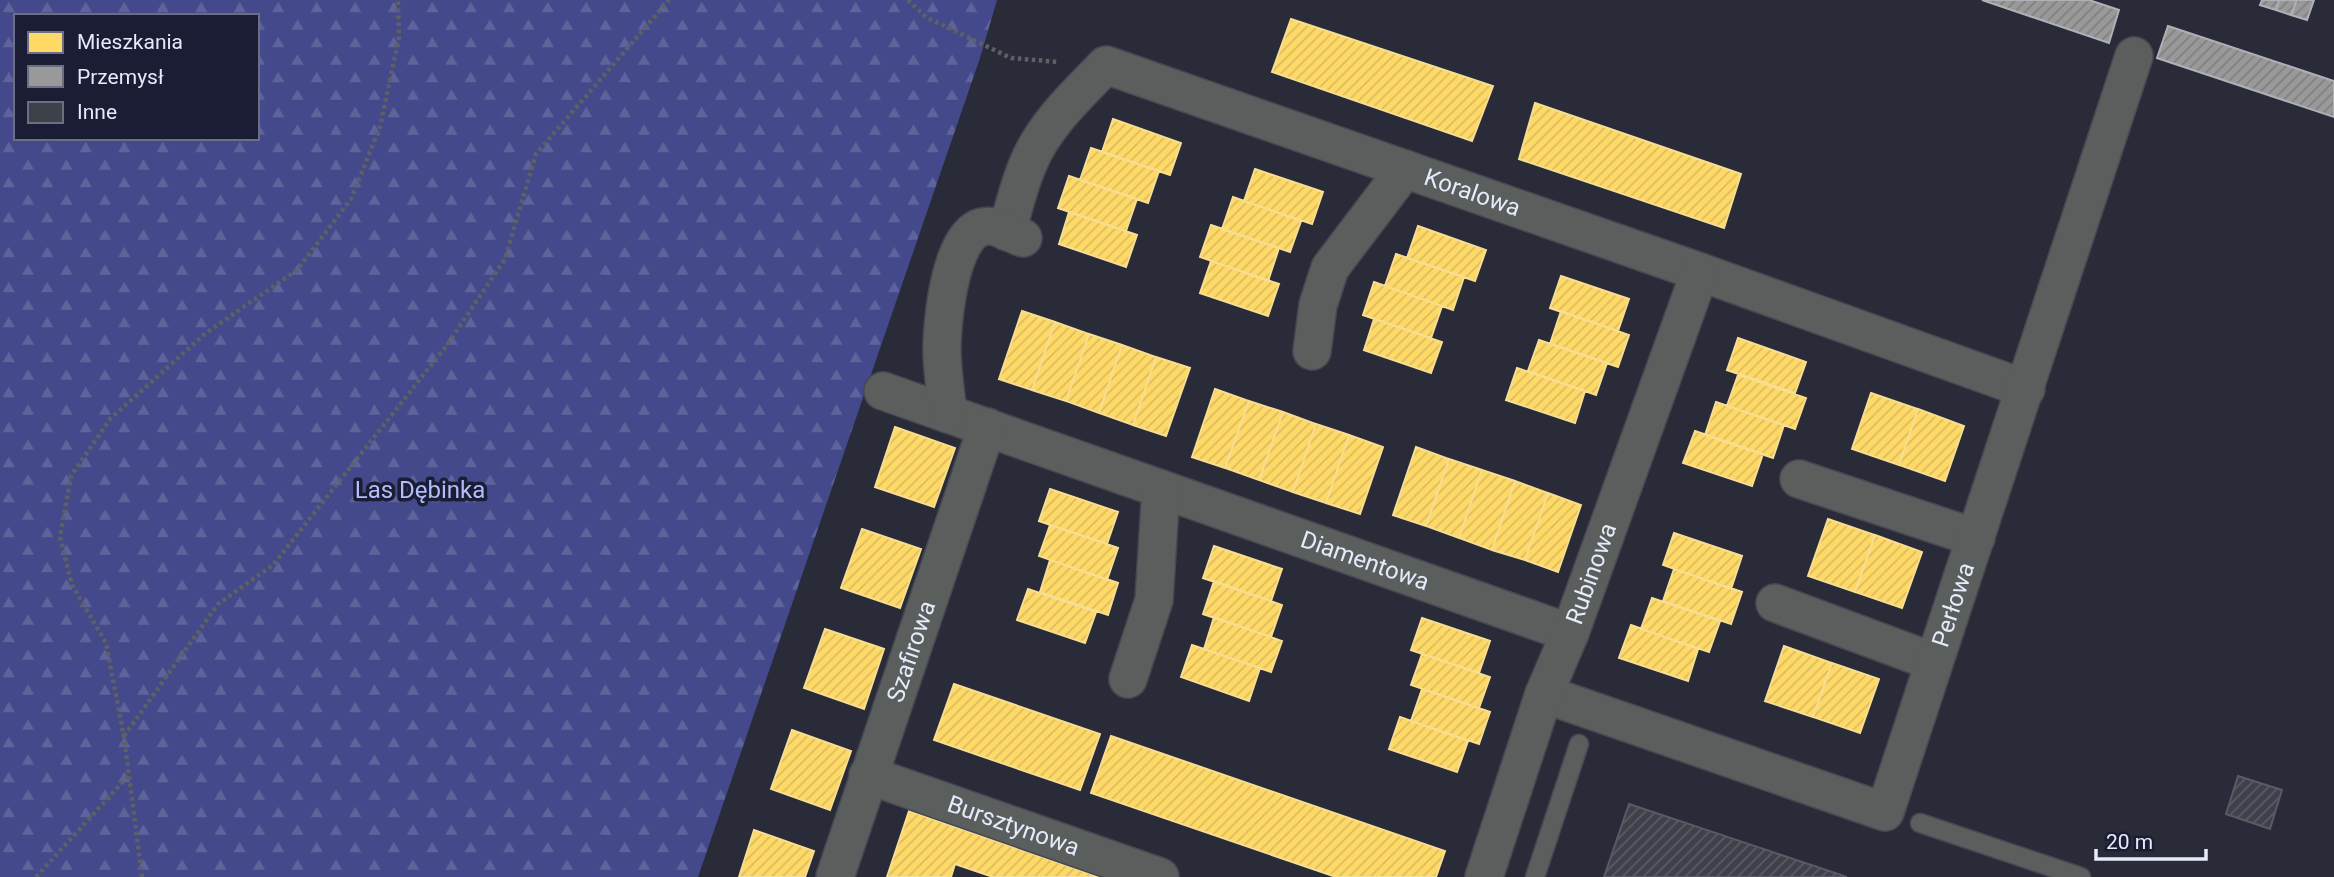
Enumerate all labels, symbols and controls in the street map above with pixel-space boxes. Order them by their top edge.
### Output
legend [14,14,259,140]
text: Mieszkania [77,30,183,54]
text: Przemysł [77,65,164,89]
text: Inne [77,100,117,124]
street label: Koralowa [1421,163,1524,222]
park label: Las Dębinka [355,476,485,504]
street label: Rubinowa [1560,519,1622,628]
street label: Diamentowa [1297,525,1433,596]
street label: Perłowa [1926,559,1980,651]
street label: Szafirowa [881,597,941,706]
street label: Bursztynowa [944,790,1083,862]
scale bar [2096,818,2206,862]
text: 20 m [2106,830,2153,854]

